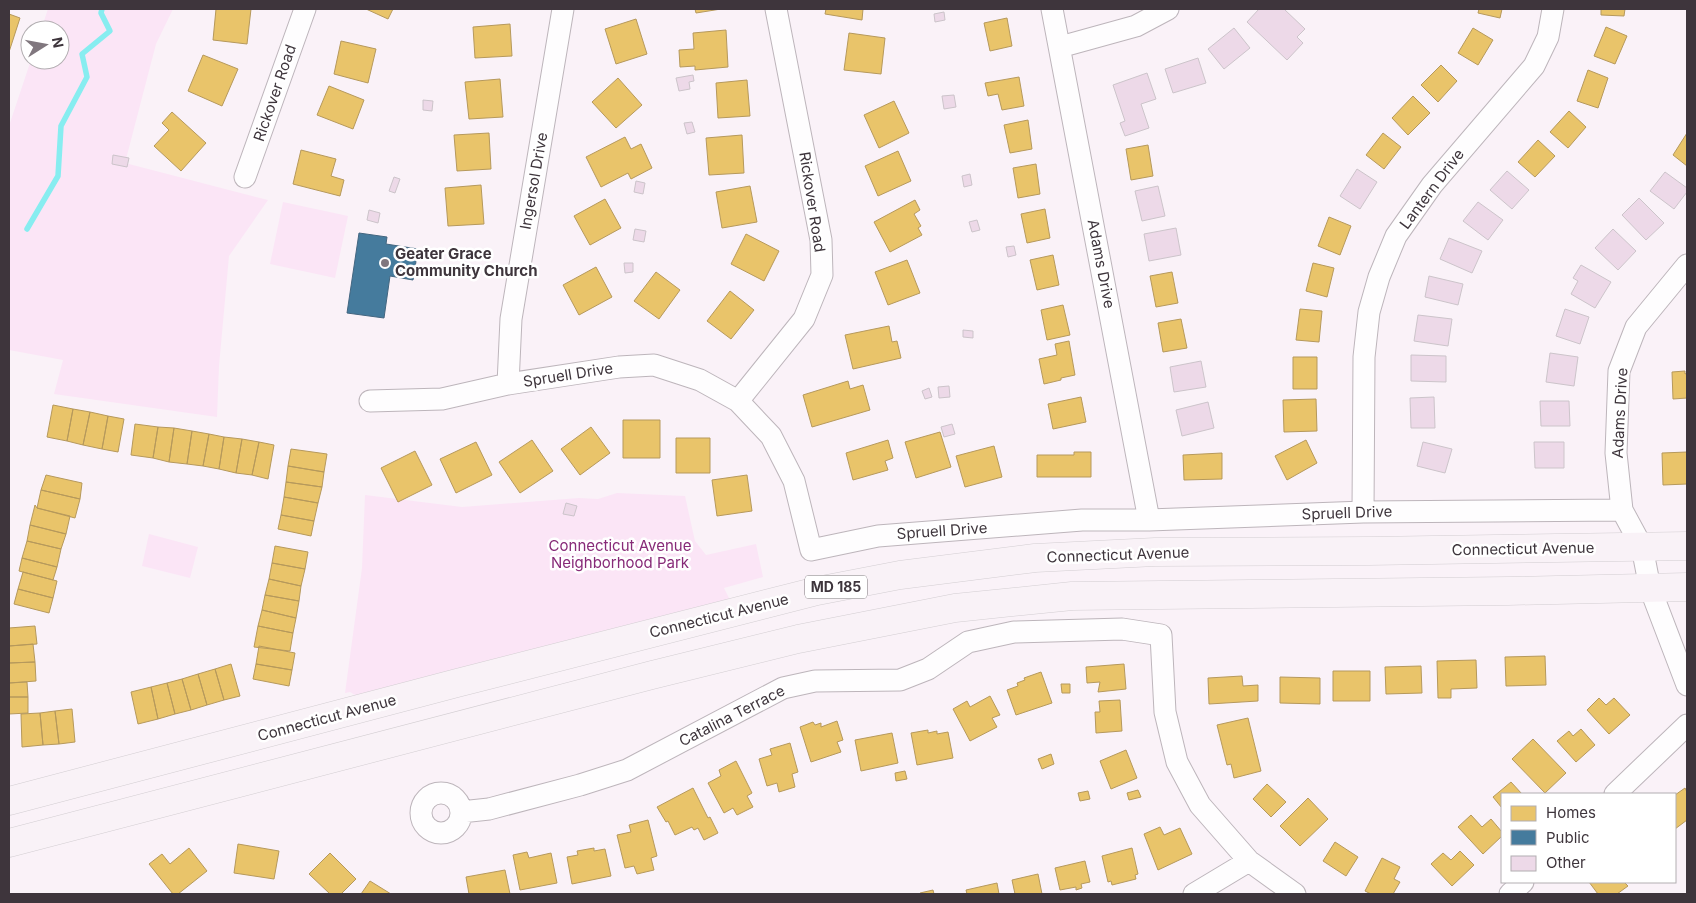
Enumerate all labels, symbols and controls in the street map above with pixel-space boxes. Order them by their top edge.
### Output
north arrow [20,20,70,70]
text: N [49,36,68,49]
street label: Rickover Road [249,42,300,144]
street label: Ingersol Drive [516,131,551,231]
street label: Lantern Drive [1395,145,1468,233]
street label: Rickover Road [795,150,830,253]
street label: Adams Drive [1084,218,1119,310]
place label: Geater Grace Community Church [395,244,538,280]
marker: Geater Grace Community Church [379,257,391,269]
street label: Spruell Drive [522,358,614,391]
street label: Adams Drive [1608,367,1631,459]
street label: Spruell Drive [1301,501,1393,524]
street label: Spruell Drive [896,518,988,543]
park label: Connecticut Avenue Neighborhood Park [549,536,691,572]
street label: Connecticut Avenue [1451,538,1595,559]
street label: Connecticut Avenue [1046,543,1190,566]
road number: MD 185 [805,576,867,598]
street label: Connecticut Avenue [647,589,790,642]
street label: Catalina Terrace [676,681,788,750]
street label: Connecticut Avenue [255,690,398,745]
legend [1501,793,1676,883]
text: Homes [1546,803,1596,822]
text: Public [1546,828,1589,847]
text: Other [1546,853,1586,872]

